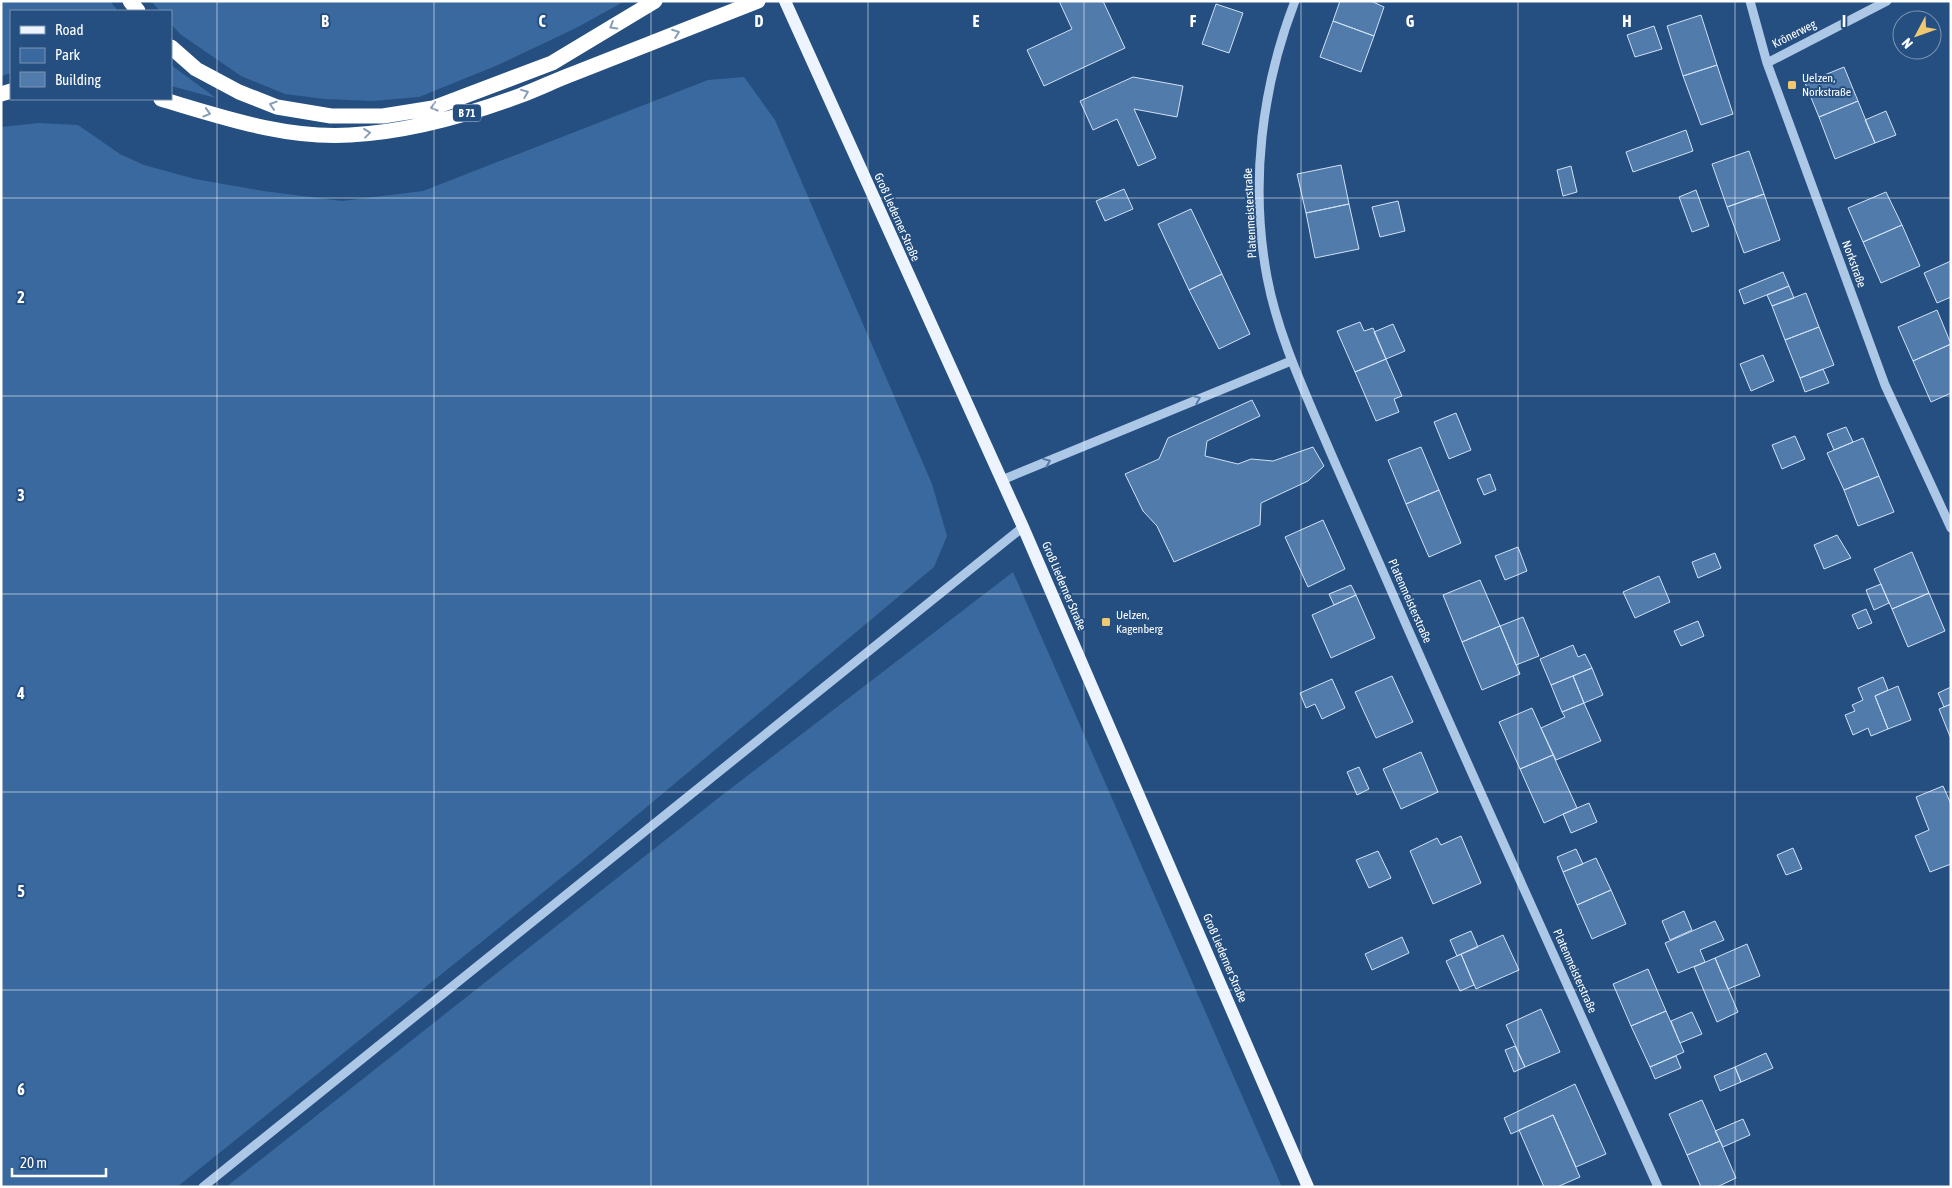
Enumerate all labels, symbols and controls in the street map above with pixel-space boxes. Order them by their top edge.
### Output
legend [10,10,172,100]
north arrow [1892,10,1942,60]
text: B [321,12,329,30]
text: C [538,12,546,30]
text: D [755,12,764,30]
text: E [973,12,980,30]
text: F [1190,12,1197,30]
text: G [1406,12,1415,30]
text: H [1622,12,1632,30]
text: I [1842,12,1846,30]
street label: Krönerweg [1770,17,1819,51]
one-way arrow [610,20,619,30]
text: Road [55,21,84,38]
one-way arrow [671,29,679,39]
text: N [1898,35,1916,52]
text: Park [55,46,80,63]
text: Building [55,71,101,88]
place label: Uelzen, Norkstraße [1802,71,1851,99]
marker: Uelzen, Norkstraße [1786,79,1798,91]
one-way arrow [520,89,528,99]
one-way arrow [269,100,278,110]
one-way arrow [430,101,438,111]
road number: B 71 [453,105,481,122]
one-way arrow [203,108,211,118]
one-way arrow [364,128,372,139]
street label: Platenmeisterstraße [1241,168,1259,258]
street label: Groß Liederner Straße [871,171,923,263]
street label: Norkstraße [1839,238,1869,290]
text: 2 [17,288,25,306]
one-way arrow [1192,395,1201,406]
one-way arrow [1042,457,1051,468]
text: 3 [17,486,25,504]
street label: Groß Liederner Straße [1039,539,1089,633]
street label: Platenmeisterstraße [1385,557,1435,645]
place label: Uelzen, Kagenberg [1116,608,1164,636]
marker: Uelzen, Kagenberg [1100,616,1112,628]
text: 4 [16,684,25,702]
text: 5 [17,882,25,900]
street label: Groß Liederner Straße [1200,911,1250,1005]
street label: Platenmeisterstraße [1550,927,1600,1015]
text: 6 [17,1080,25,1098]
scale bar [12,1146,106,1178]
text: 20 m [20,1154,47,1171]

